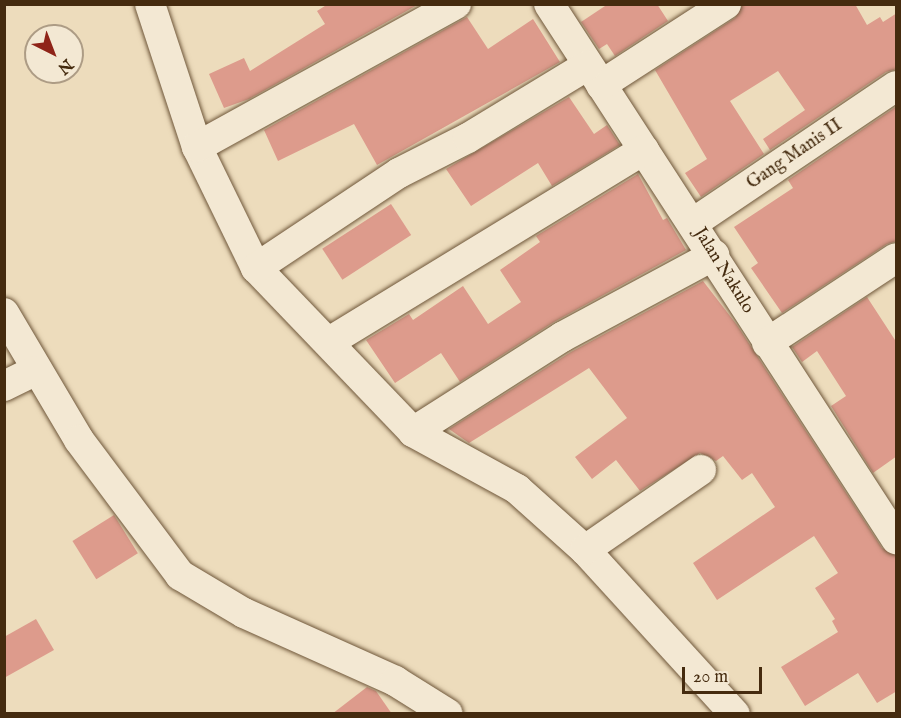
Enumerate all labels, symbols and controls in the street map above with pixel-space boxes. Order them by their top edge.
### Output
north arrow [24,24,84,84]
text: N [53,54,77,78]
street label: Gang Manis II [743,115,847,195]
street label: Jalan Nakulo [688,224,758,318]
scale bar [685,655,764,693]
text: 20 m [693,666,728,689]

